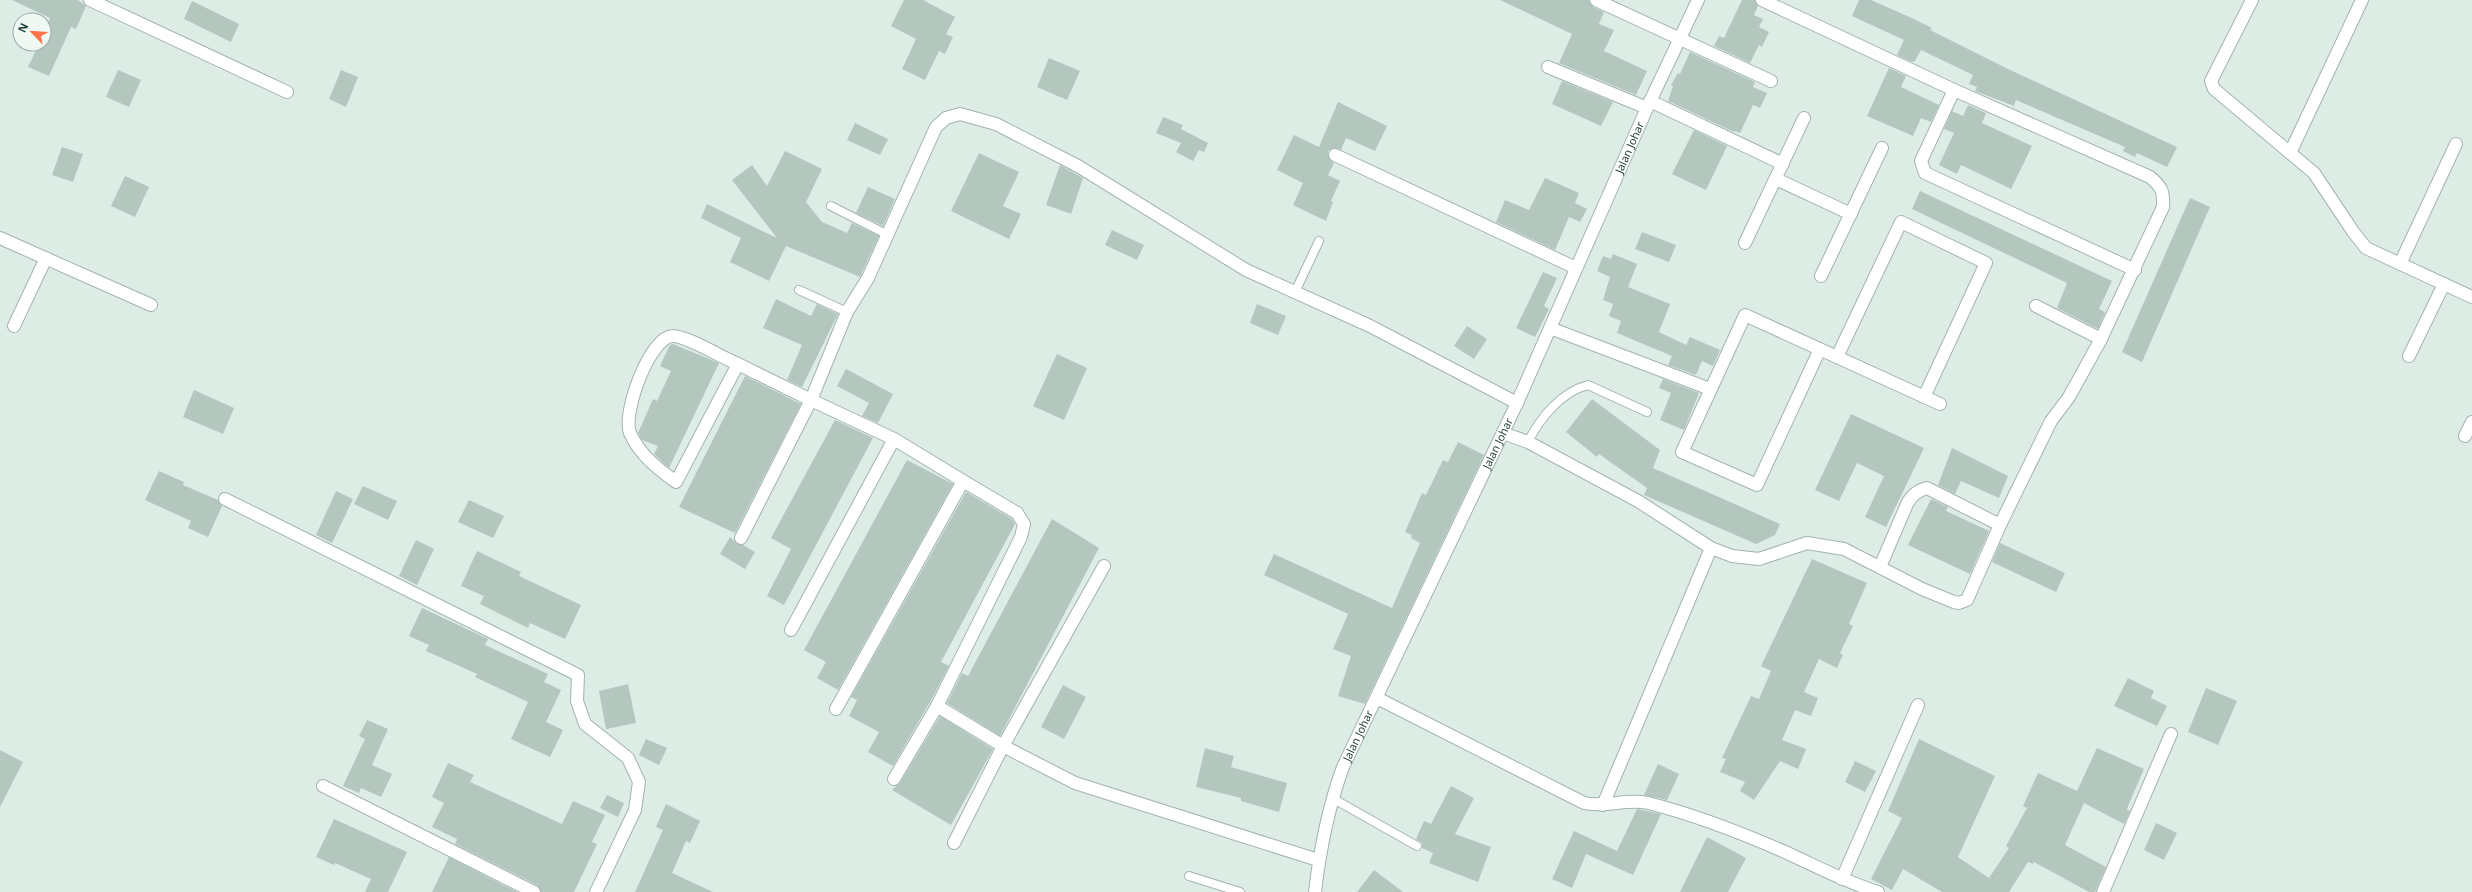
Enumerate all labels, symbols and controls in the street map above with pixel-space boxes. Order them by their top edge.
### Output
north arrow [12,12,52,52]
text: N [14,20,31,35]
street label: Jalan Johar [1611,119,1647,176]
street label: Jalan Johar [1478,415,1516,472]
street label: Jalan Johar [1338,707,1376,765]

